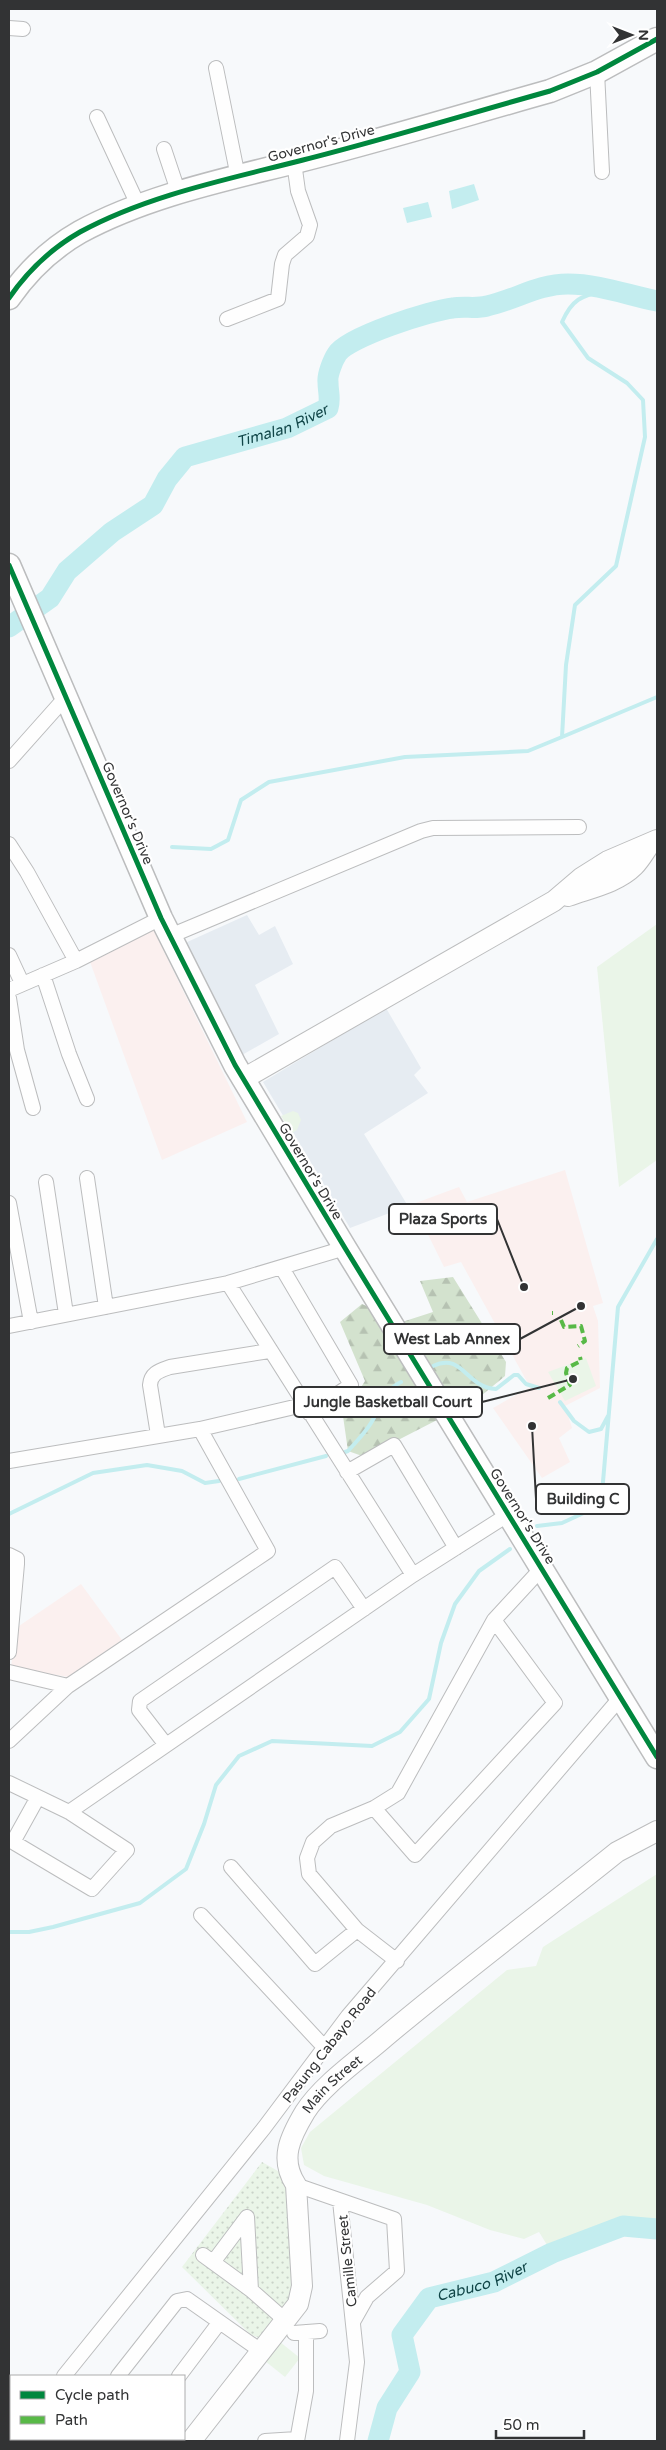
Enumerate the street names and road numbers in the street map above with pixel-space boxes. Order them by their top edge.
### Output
street label: Governor's Drive [266,121,377,166]
street label: Governor's Drive [98,759,157,867]
street label: Governor's Drive [275,1120,346,1223]
street label: Governor's Drive [486,1465,559,1567]
street label: Pasung Cabayo Road [279,1984,380,2107]
street label: Main Street [299,2051,366,2117]
street label: Camille Street [334,2213,361,2308]

